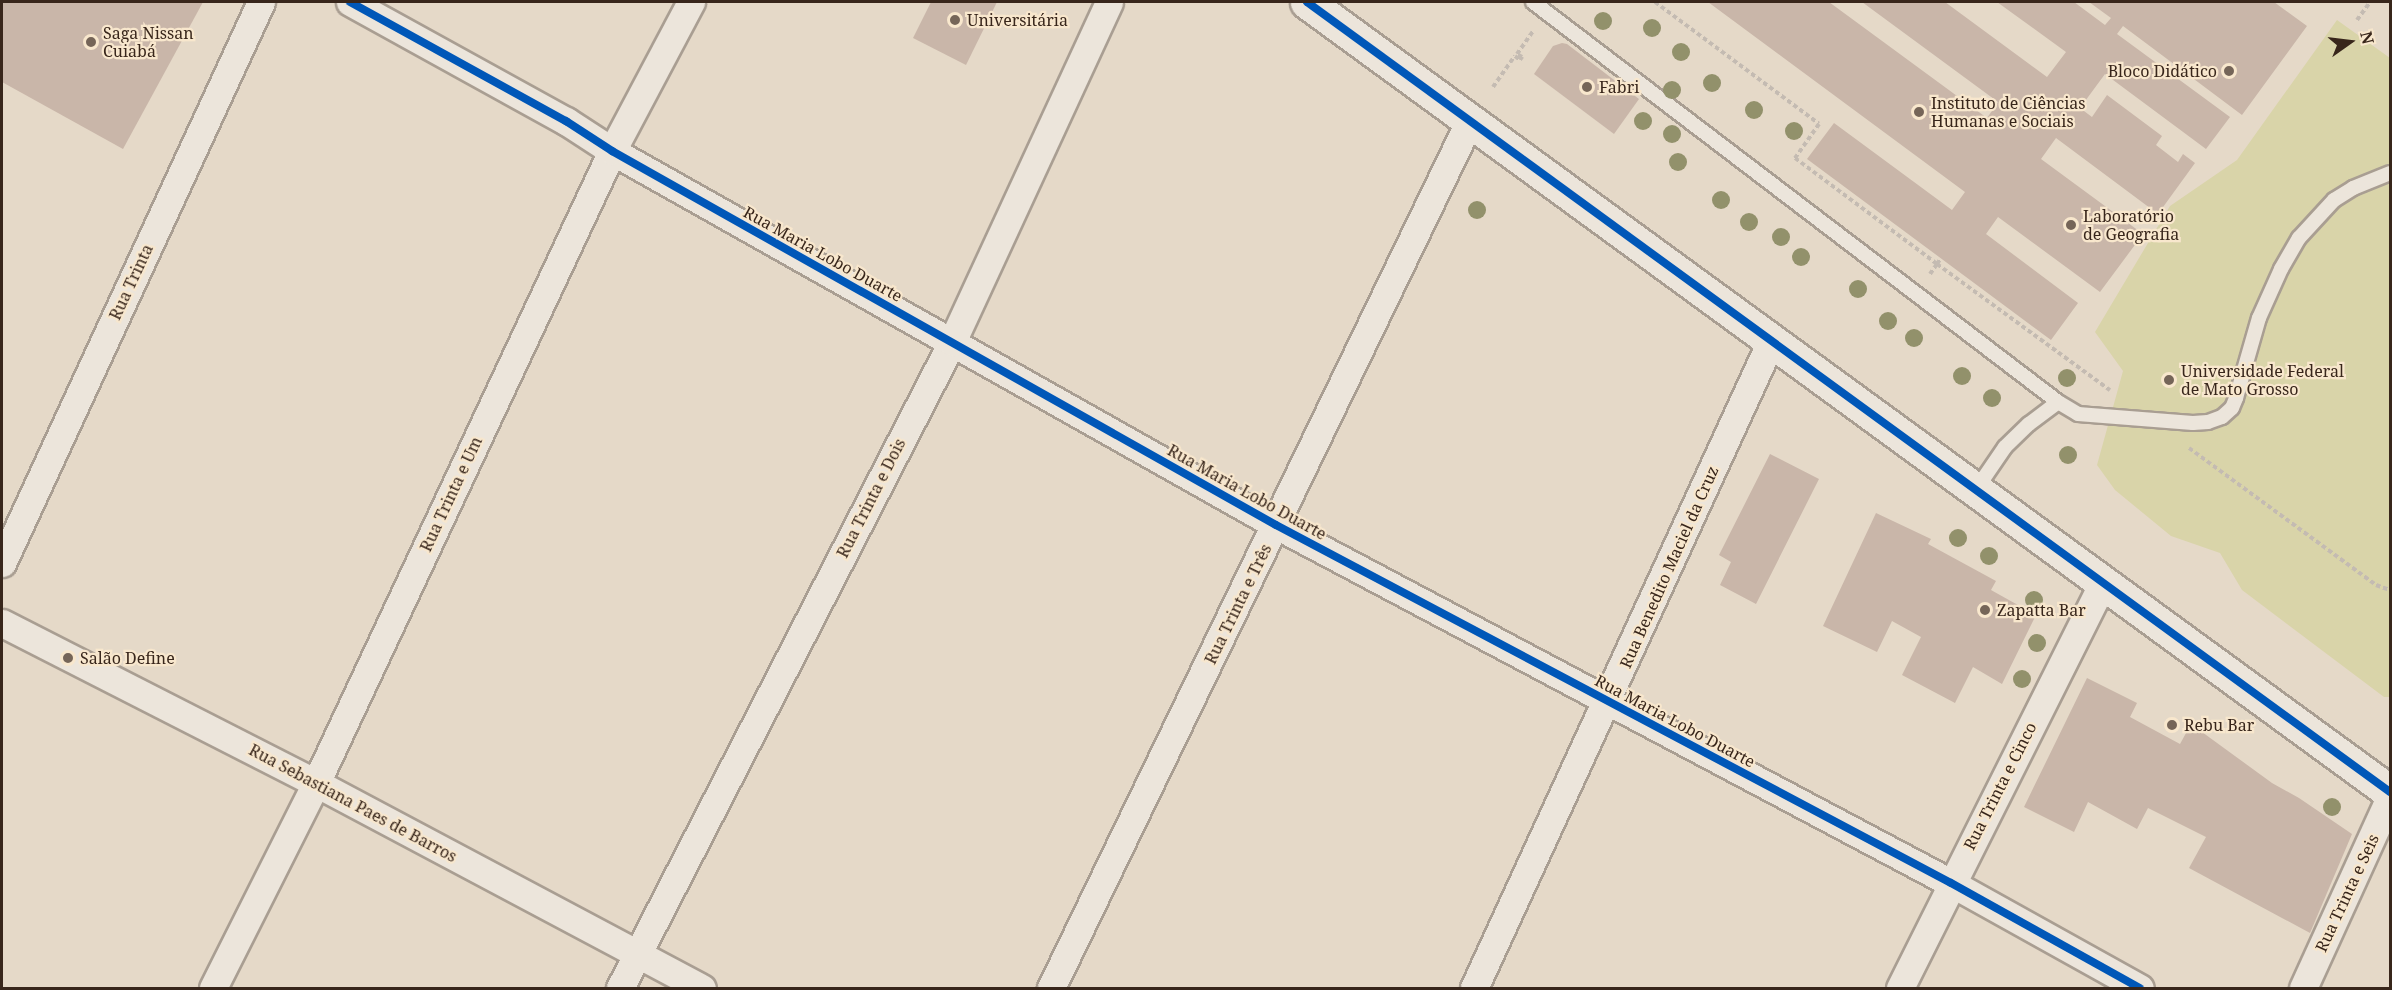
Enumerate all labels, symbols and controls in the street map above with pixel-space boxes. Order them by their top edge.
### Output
place label: Universitária [967,10,1068,30]
north arrow [2320,12,2380,72]
marker: Universitária [948,13,962,27]
place label: Saga Nissan Cuiabá [103,23,194,61]
text: N [2355,29,2380,46]
marker: Saga Nissan Cuiabá [84,35,98,49]
place label: Bloco Didático [2108,61,2217,81]
marker: Bloco Didático [2222,64,2236,78]
place label: Fabri [1599,77,1639,97]
marker: Fabri [1580,80,1594,94]
place label: Instituto de Ciências Humanas e Sociais [1931,93,2086,131]
marker: Instituto de Ciências Humanas e Sociais [1912,105,1926,119]
street label: Rua Maria Lobo Duarte [740,202,906,306]
place label: Laboratório de Geografia [2083,206,2179,244]
marker: Laboratório de Geografia [2064,218,2078,232]
street label: Rua Trinta [105,241,157,323]
place label: Universidade Federal de Mato Grosso [2181,361,2344,399]
marker: Universidade Federal de Mato Grosso [2162,373,2176,387]
street label: Rua Trinta e Um [416,433,486,555]
street label: Rua Trinta e Dois [833,435,909,561]
street label: Rua Maria Lobo Duarte [1164,440,1330,544]
street label: Rua Benedito Maciel da Cruz [1616,463,1722,671]
street label: Rua Trinta e Três [1201,541,1275,667]
place label: Zapatta Bar [1997,600,2086,620]
marker: Zapatta Bar [1978,603,1992,617]
place label: Salão Define [80,648,175,668]
marker: Salão Define [61,651,75,665]
street label: Rua Maria Lobo Duarte [1592,671,1758,771]
place label: Rebu Bar [2184,715,2254,735]
marker: Rebu Bar [2165,718,2179,732]
street label: Rua Trinta e Cinco [1960,719,2040,853]
street label: Rua Sebastiana Paes de Barros [246,740,460,866]
street label: Rua Trinta e Seis [2311,831,2383,955]

